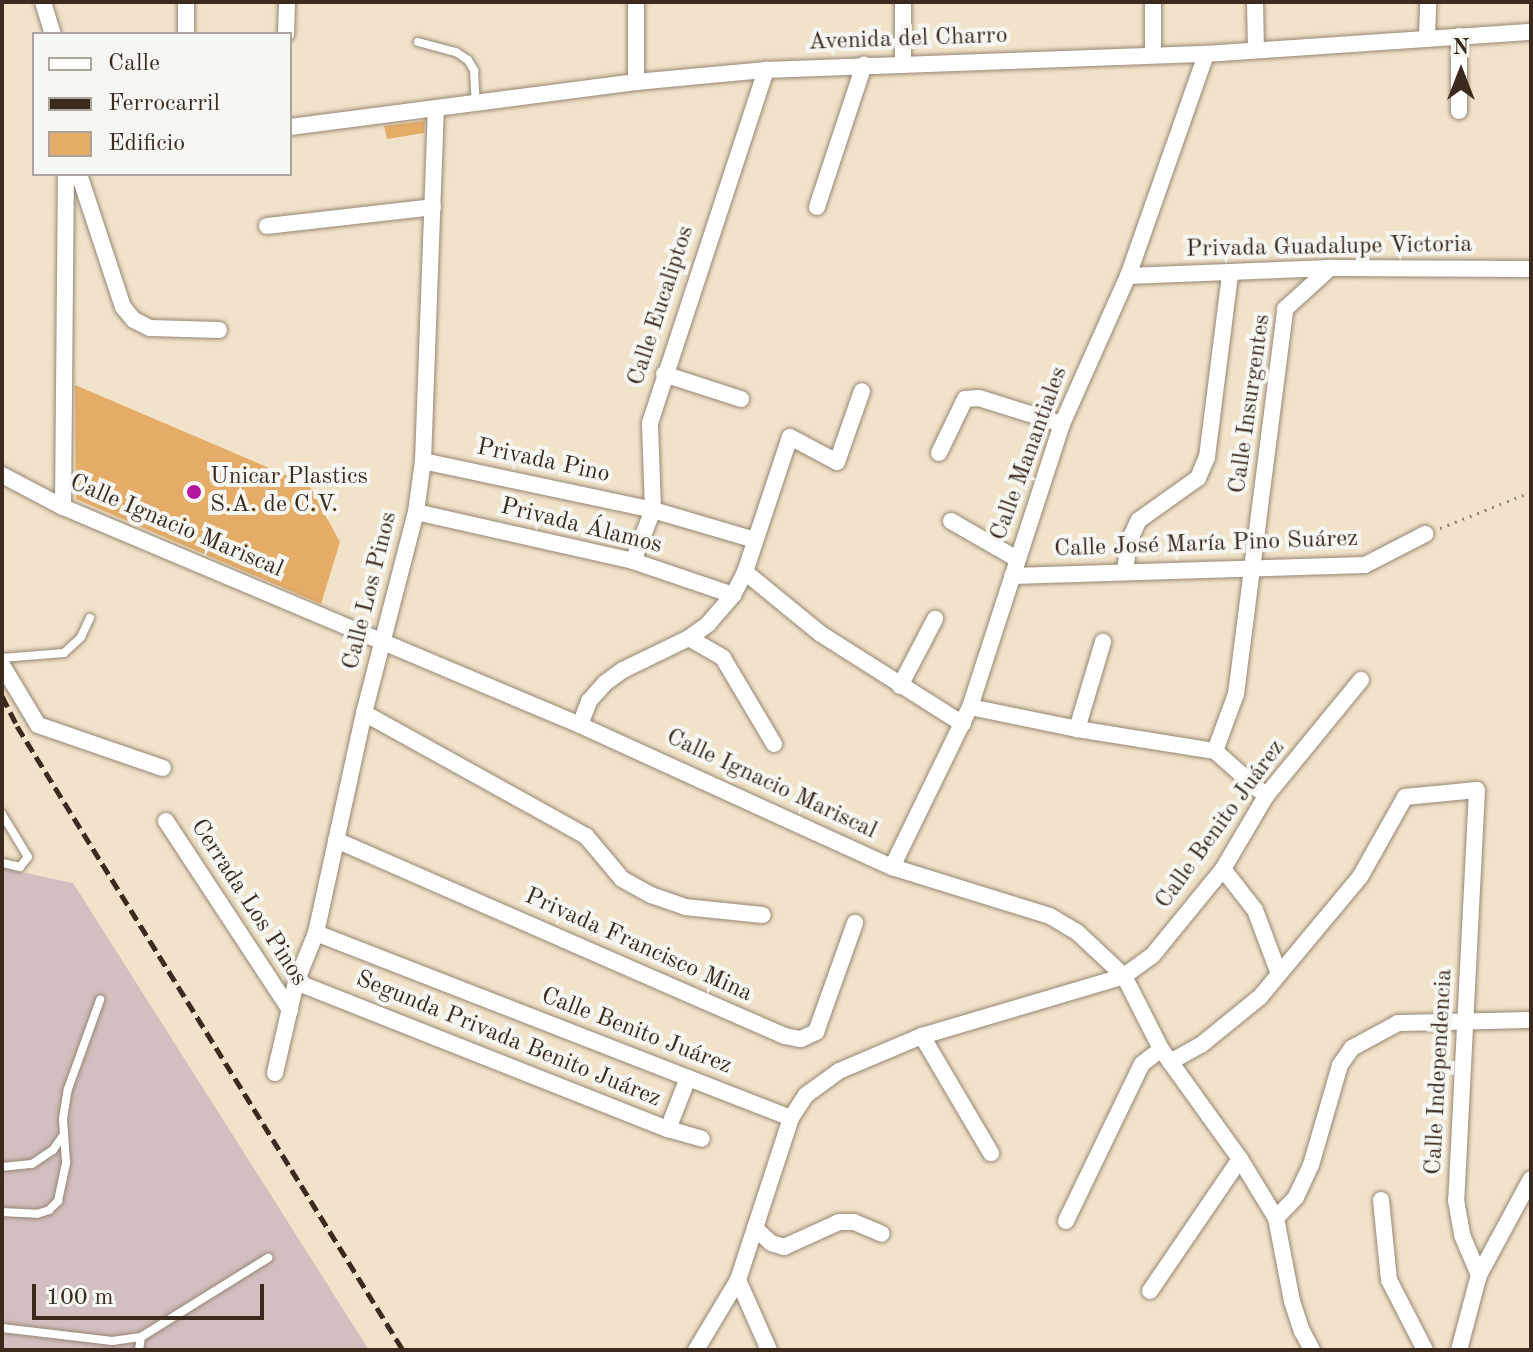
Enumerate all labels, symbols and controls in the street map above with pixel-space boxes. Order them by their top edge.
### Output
street label: Avenida del Charro [808,22,1008,58]
legend [32,32,292,176]
north arrow [1421,32,1501,112]
text: N [1453,37,1469,59]
text: Calle [108,52,160,76]
text: Ferrocarril [108,92,220,116]
text: Edificio [108,132,185,156]
street label: Calle Eucaliptos [623,222,701,390]
street label: Privada Guadalupe Victoria [1186,231,1472,265]
street label: Calle Insurgentes [1224,312,1278,496]
street label: Calle Manantiales [985,363,1075,545]
street label: Privada Pino [474,434,612,490]
place label: Unicar Plastics S.A. de C.V. [210,464,368,520]
street label: Calle Ignacio Mariscal [65,469,287,585]
marker: Unicar Plastics S.A. de C.V. [185,483,203,501]
street label: Privada Álamos [497,493,665,561]
street label: Calle Los Pinos [337,509,405,673]
street label: Calle José María Pino Suárez [1054,525,1358,565]
street label: Calle Ignacio Mariscal [661,724,881,846]
street label: Calle Benito Juárez [1150,735,1292,915]
street label: Cerrada Los Pinos [183,814,313,992]
street label: Privada Francisco Mina [520,883,756,1009]
street label: Segunda Privada Benito Juárez [351,966,665,1114]
street label: Calle Independencia [1420,968,1460,1176]
street label: Calle Benito Juárez [537,982,735,1082]
scale bar [36,1268,268,1318]
text: 100 m [46,1286,114,1310]

